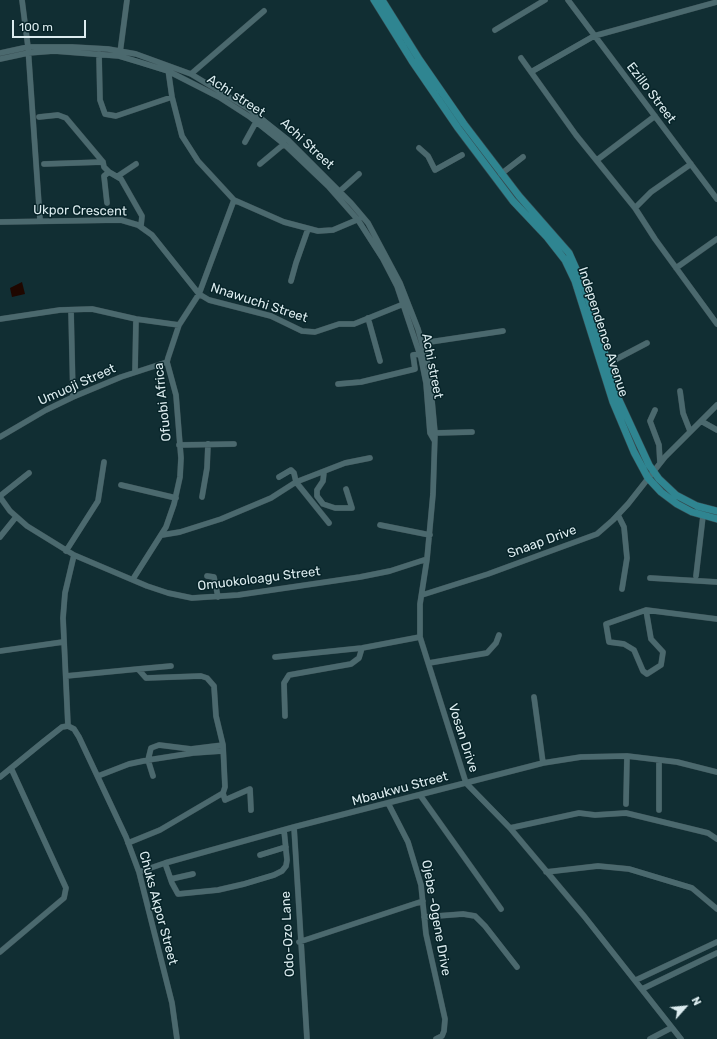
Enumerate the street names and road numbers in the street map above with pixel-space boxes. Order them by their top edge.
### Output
street label: Ezillo Street [623,59,679,127]
street label: Achi street [204,71,268,121]
street label: Achi Street [277,115,337,173]
street label: Ukpor Crescent [33,202,127,220]
street label: Independence Avenue [575,265,631,399]
street label: Nnawuchi Street [208,280,310,326]
street label: Achi street [418,332,446,400]
street label: Umuoji Street [36,361,118,409]
street label: Ofuobi Africa [151,362,175,442]
street label: Snaap Drive [505,522,579,562]
street label: Omuokoloagu Street [197,564,321,594]
street label: Vosan Drive [445,702,481,774]
street label: Mbaukwu Street [350,769,450,809]
street label: Chuks Akpor Street [135,849,181,967]
street label: Ojebe -Ogene Drive [418,859,454,977]
street label: Odo-Ozo Lane [278,891,298,977]

